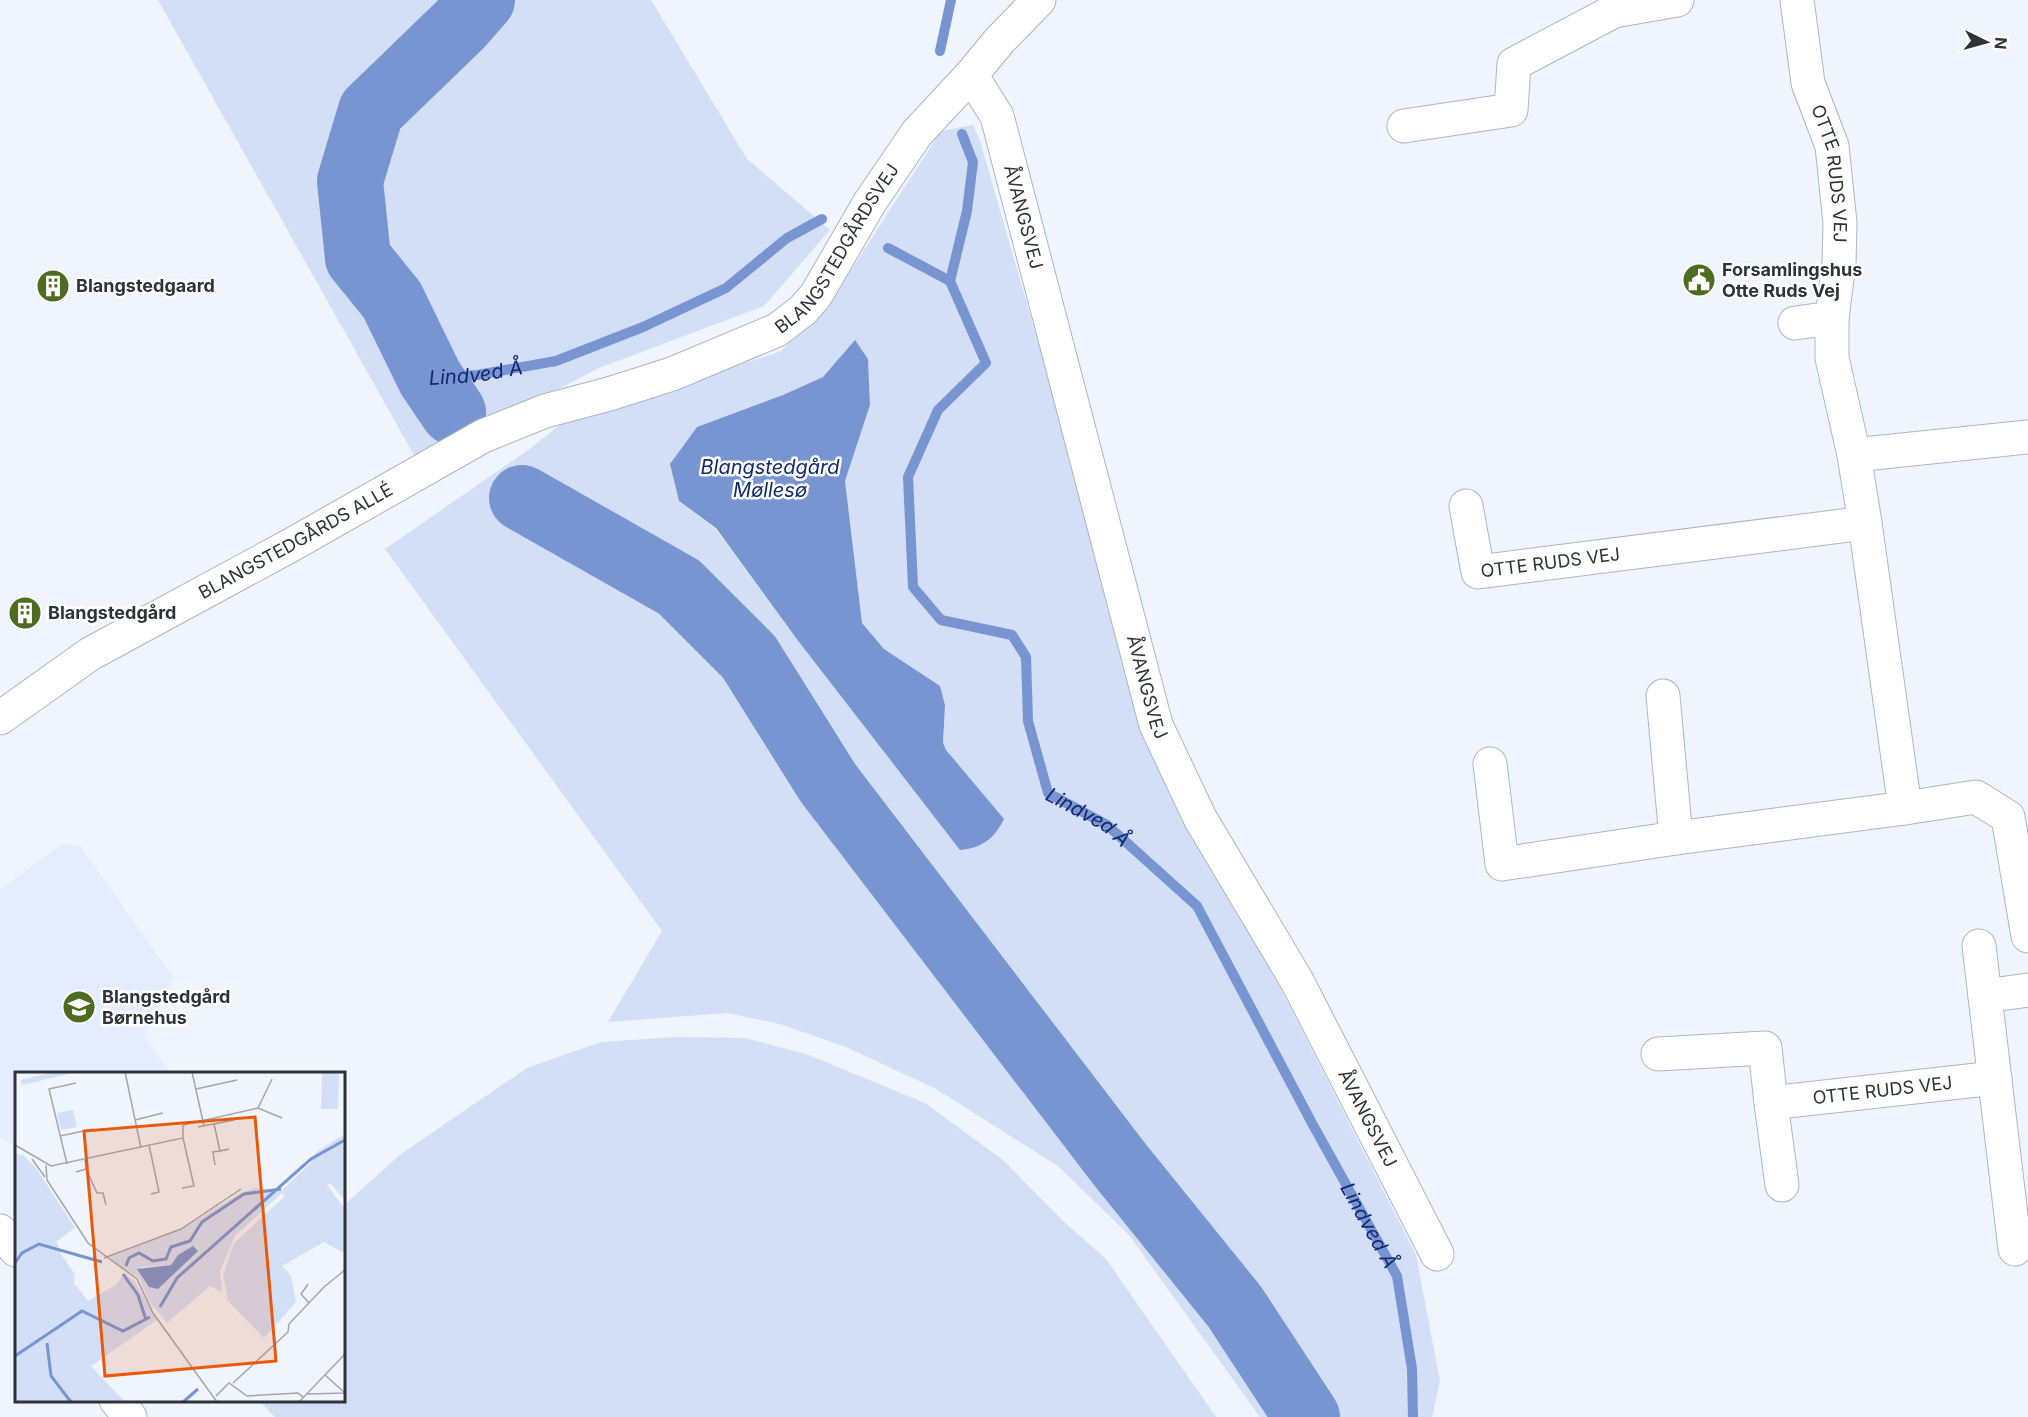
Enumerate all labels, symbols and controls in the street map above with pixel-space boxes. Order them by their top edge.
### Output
north arrow [1956,12,2016,72]
text: N [1990,36,2011,50]
street label: OTTE RUDS VEJ [1807,102,1851,243]
street label: BLANGSTEDGÅRDSVEJ [771,160,903,338]
street label: ÅVANGSVEJ [1000,162,1048,271]
place label: Forsamlingshus Otte Ruds Vej [1722,259,1862,301]
public building icon: Forsamlingshus Otte Ruds Vej [1681,262,1717,298]
building icon: Blangstedgaard [35,268,71,304]
place label: Blangstedgaard [76,275,215,296]
water label: Lindved Å [428,353,525,390]
water label: Blangstedgård Møllesø [701,455,840,502]
street label: BLANGSTEDGÅRDS ALLÉ [195,478,396,603]
street label: OTTE RUDS VEJ [1479,543,1621,582]
building icon: Blangstedgård [7,595,43,631]
place label: Blangstedgård [48,602,176,623]
street label: ÅVANGSVEJ [1123,632,1172,742]
water label: Lindved Å [1042,782,1136,852]
place label: Blangstedgård Børnehus [102,986,230,1028]
school or university icon: Blangstedgård Børnehus [61,989,97,1025]
street label: ÅVANGSVEJ [1334,1065,1402,1171]
inset map [15,1072,345,1402]
street label: OTTE RUDS VEJ [1812,1072,1954,1108]
water label: Lindved Å [1335,1178,1404,1272]

